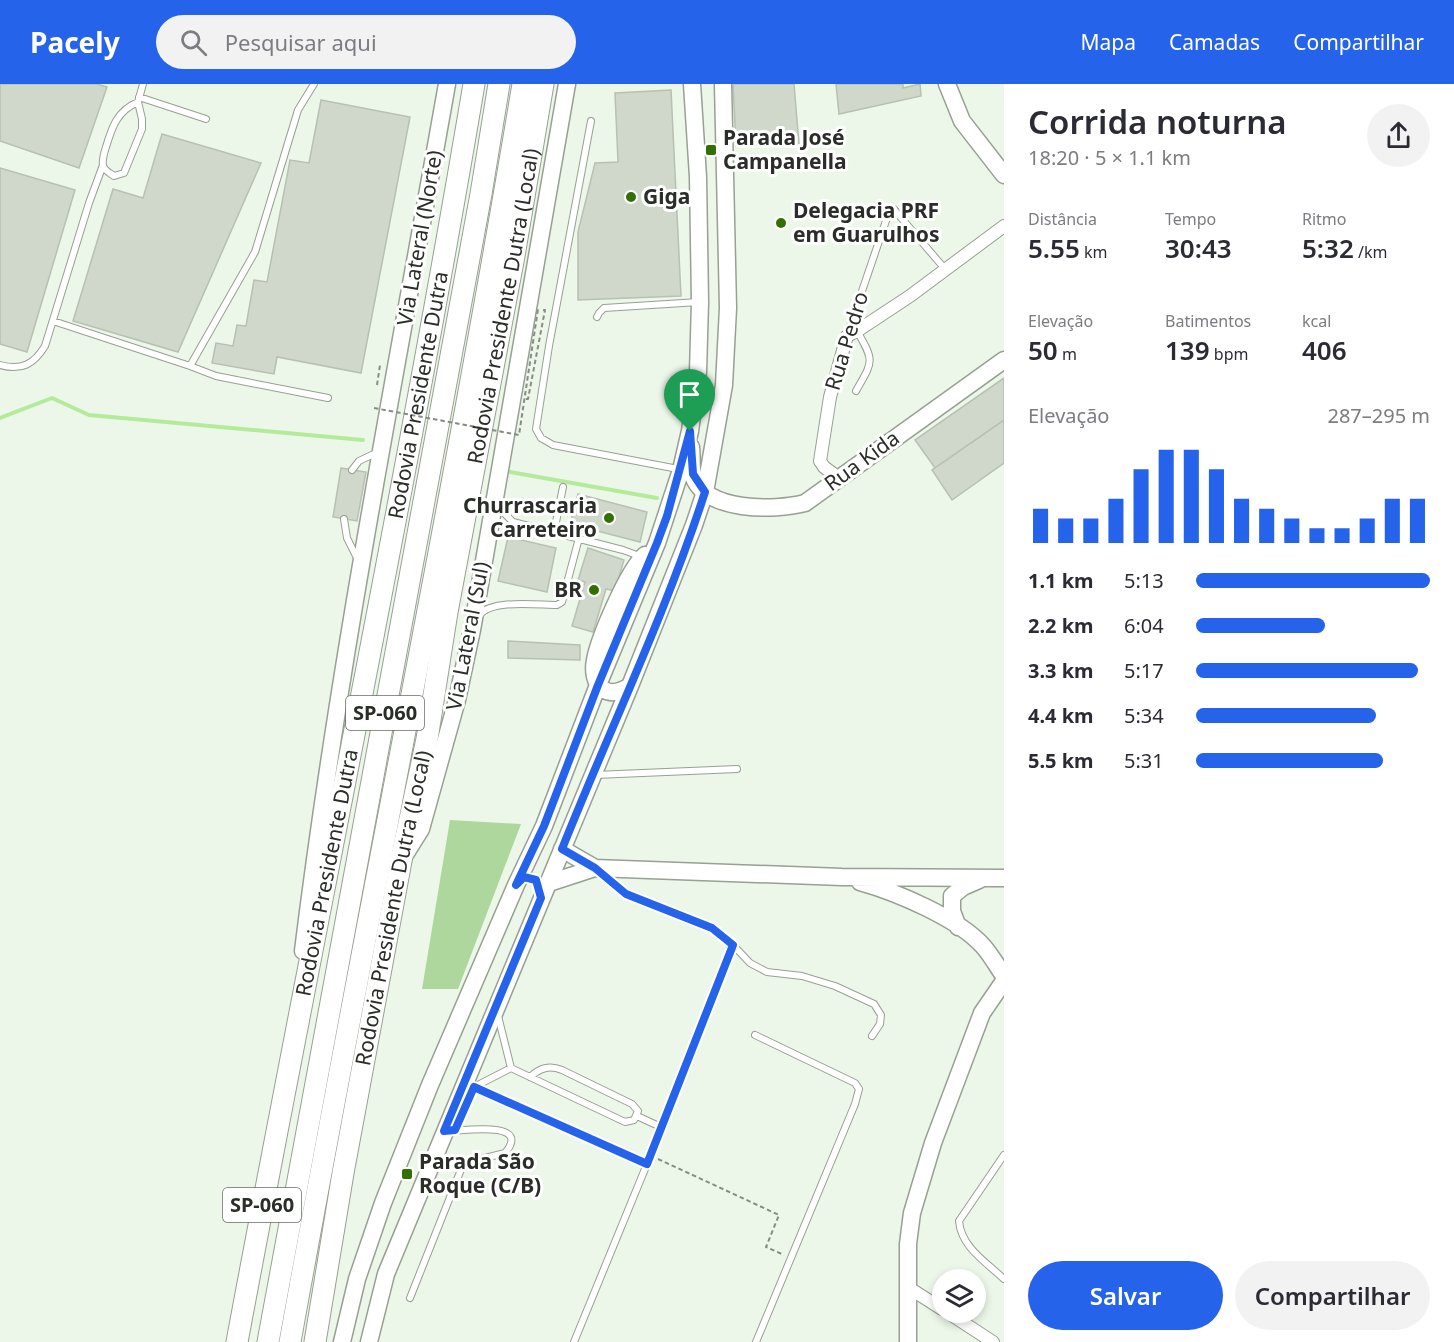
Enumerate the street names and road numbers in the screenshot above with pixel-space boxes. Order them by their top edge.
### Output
street label: Rodovia Presidente Dutra (Local) [460,146,545,466]
street label: Via Lateral (Norte) [390,148,448,328]
street label: Rodovia Presidente Dutra [381,269,454,521]
street label: Rua Pedro [818,288,874,393]
street label: Rua Kida [818,423,905,497]
street label: Via Lateral (Sul) [439,559,495,713]
road number: SP-060 [346,696,424,730]
street label: Rodovia Presidente Dutra [288,746,364,998]
street label: Rodovia Presidente Dutra (Local) [348,748,437,1068]
road number: SP-060 [223,1188,301,1222]

